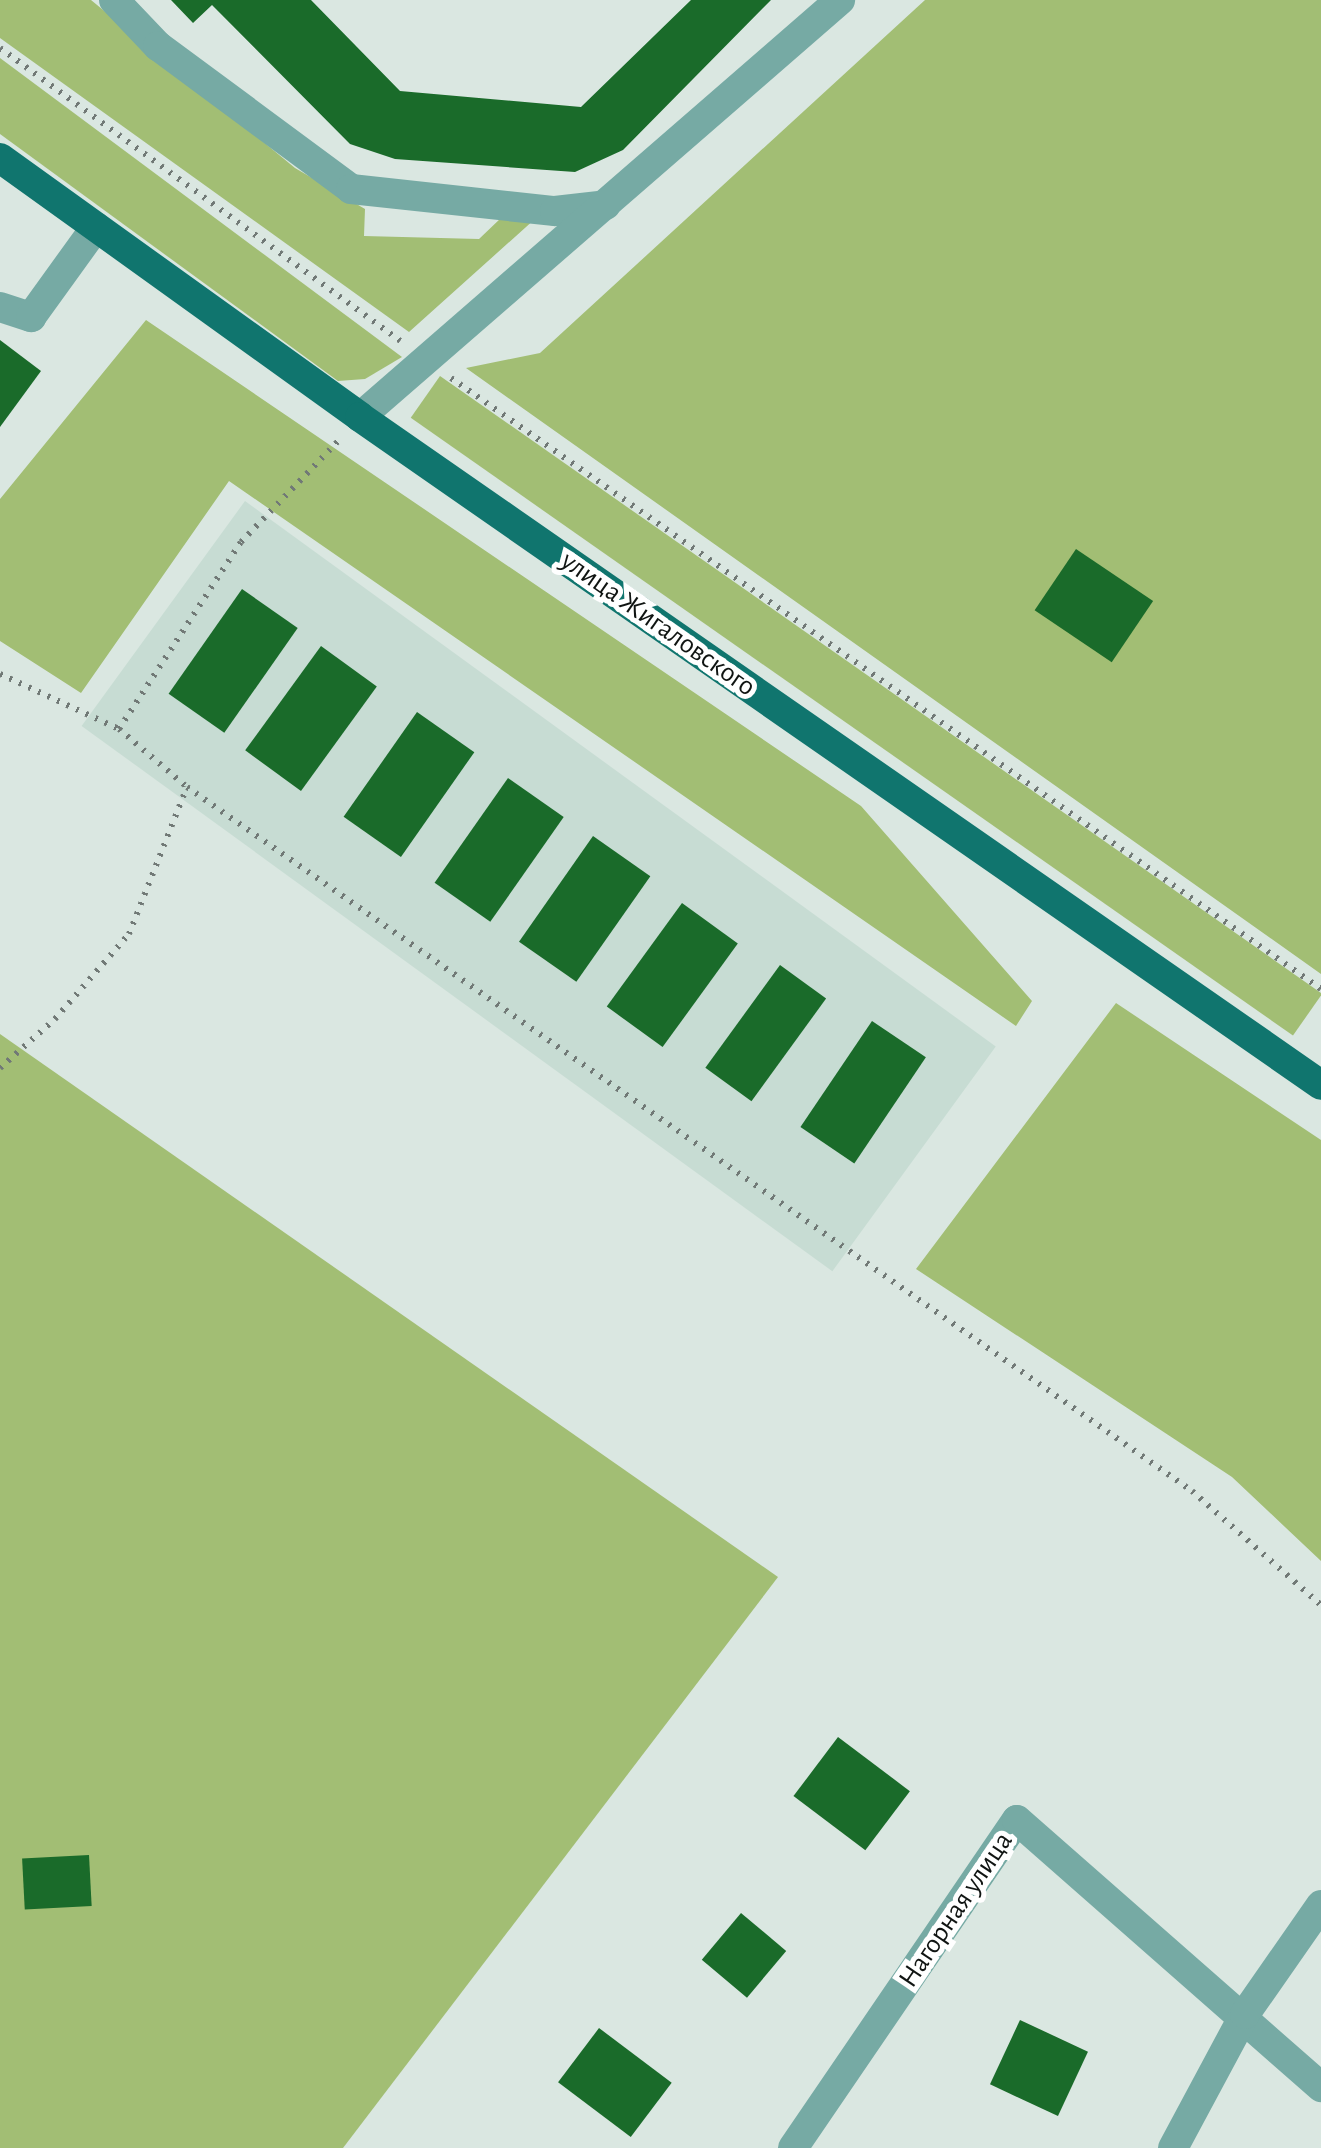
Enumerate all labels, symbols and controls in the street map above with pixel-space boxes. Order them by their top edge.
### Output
street label: улица Жигаловского [554,544,762,704]
street label: Нагорная улица [892,1826,1020,1994]

